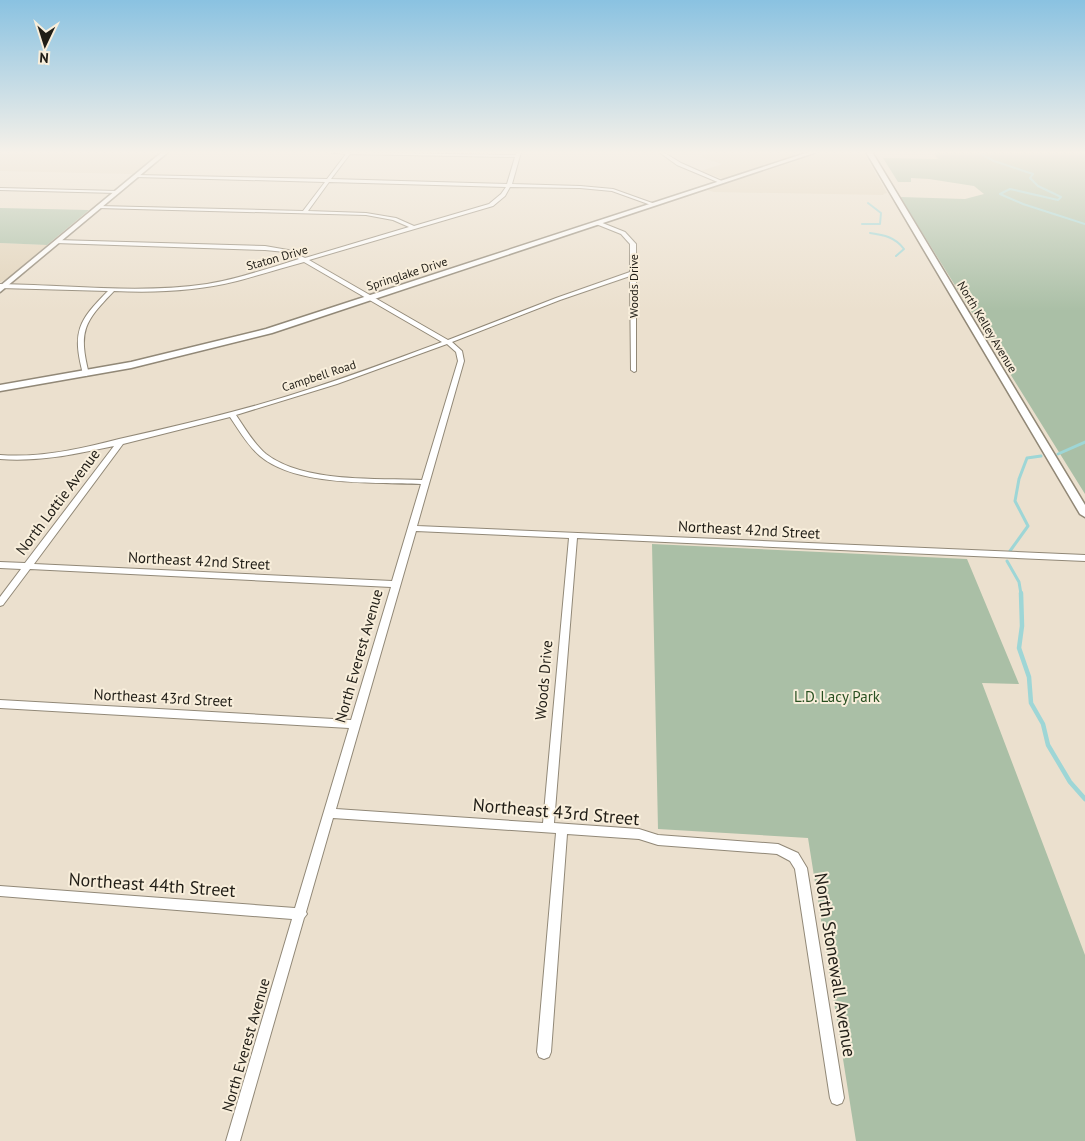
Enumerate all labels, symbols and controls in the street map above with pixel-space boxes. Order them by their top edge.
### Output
north arrow [20,20,70,70]
text: N [39,49,49,67]
street label: Staton Drive [244,242,309,273]
street label: Springlake Drive [364,253,449,294]
street label: Woods Drive [626,254,641,318]
street label: North Kelley Avenue [954,278,1021,375]
street label: Campbell Road [280,356,358,395]
street label: North Lottie Avenue [11,445,104,559]
street label: Northeast 42nd Street [677,516,821,543]
street label: Northeast 42nd Street [127,547,271,574]
street label: North Everest Avenue [330,587,387,725]
street label: Woods Drive [531,639,556,721]
street label: Northeast 43rd Street [93,684,233,711]
park label: L.D. Lacy Park [794,687,881,706]
street label: Northeast 43rd Street [472,793,640,830]
street label: Northeast 44th Street [68,867,236,902]
street label: North Stonewall Avenue [810,871,861,1059]
street label: North Everest Avenue [217,976,274,1114]

